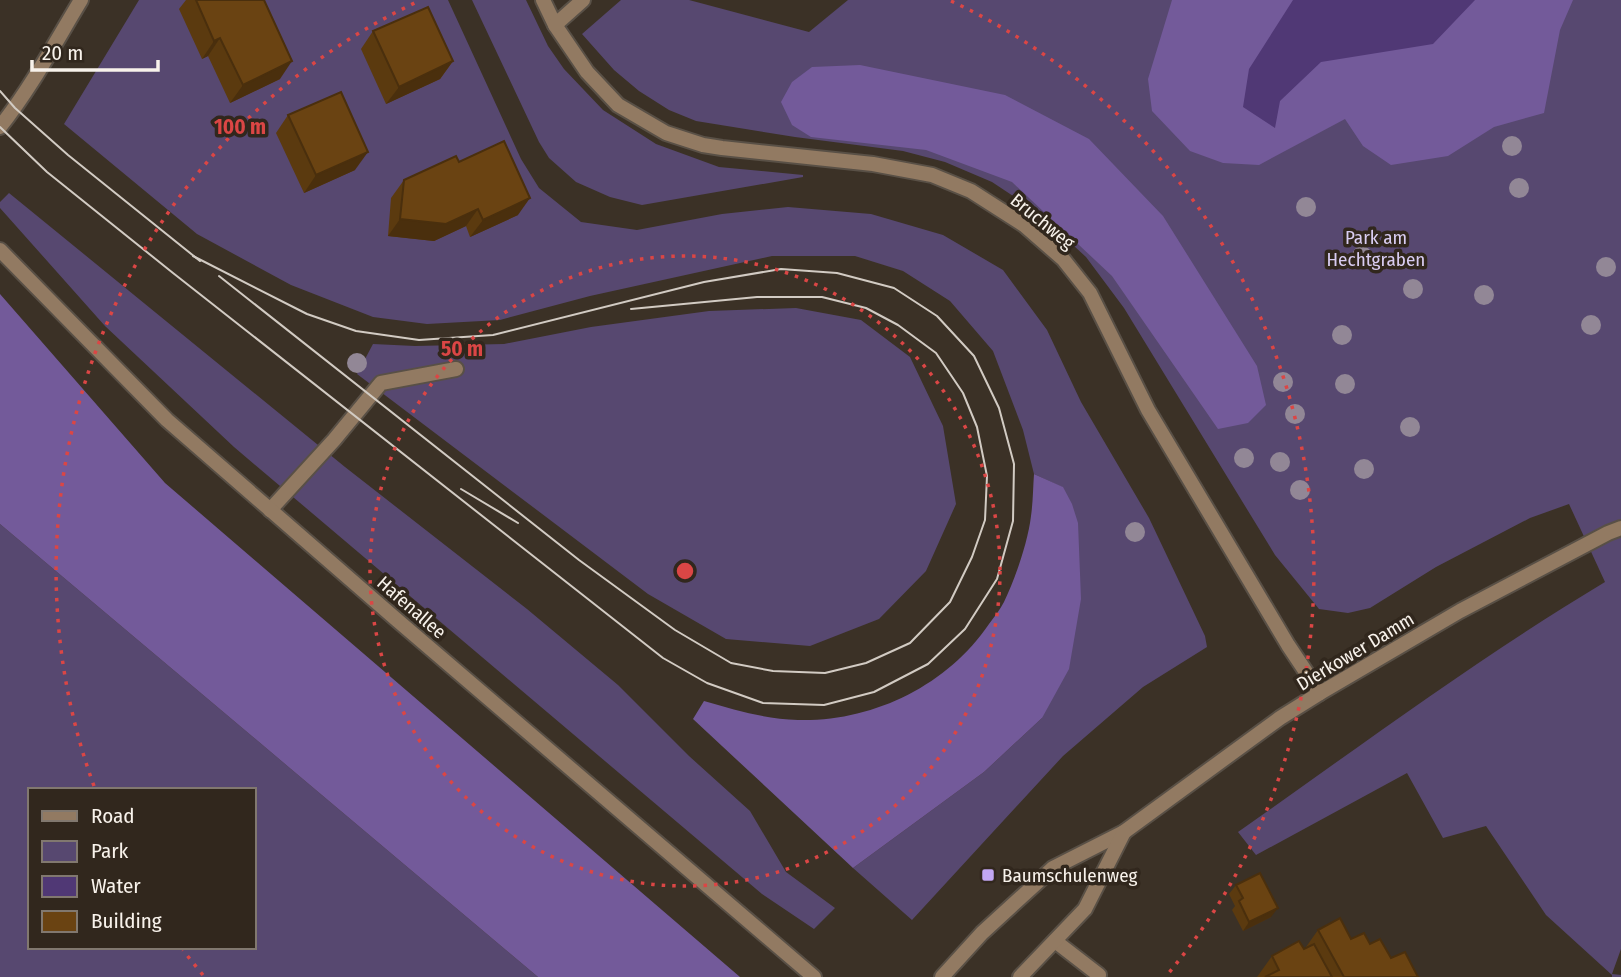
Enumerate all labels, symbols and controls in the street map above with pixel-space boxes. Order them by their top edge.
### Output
scale bar [32,28,158,72]
text: 20 m [42,40,83,66]
text: 100 m [214,114,266,140]
street label: Bruchweg [1006,189,1079,254]
park label: Park am Hechtgraben [1327,226,1425,271]
text: 50 m [441,336,483,362]
centre of rings [673,559,697,583]
street label: Hafenallee [373,571,451,644]
street label: Dierkower Damm [1292,607,1418,695]
legend [28,788,256,949]
text: Road [91,803,135,829]
text: Park [91,838,129,864]
place label: Baumschulenweg [1002,864,1138,887]
marker: Baumschulenweg [980,867,996,883]
text: Water [91,873,141,899]
text: Building [91,908,162,934]

